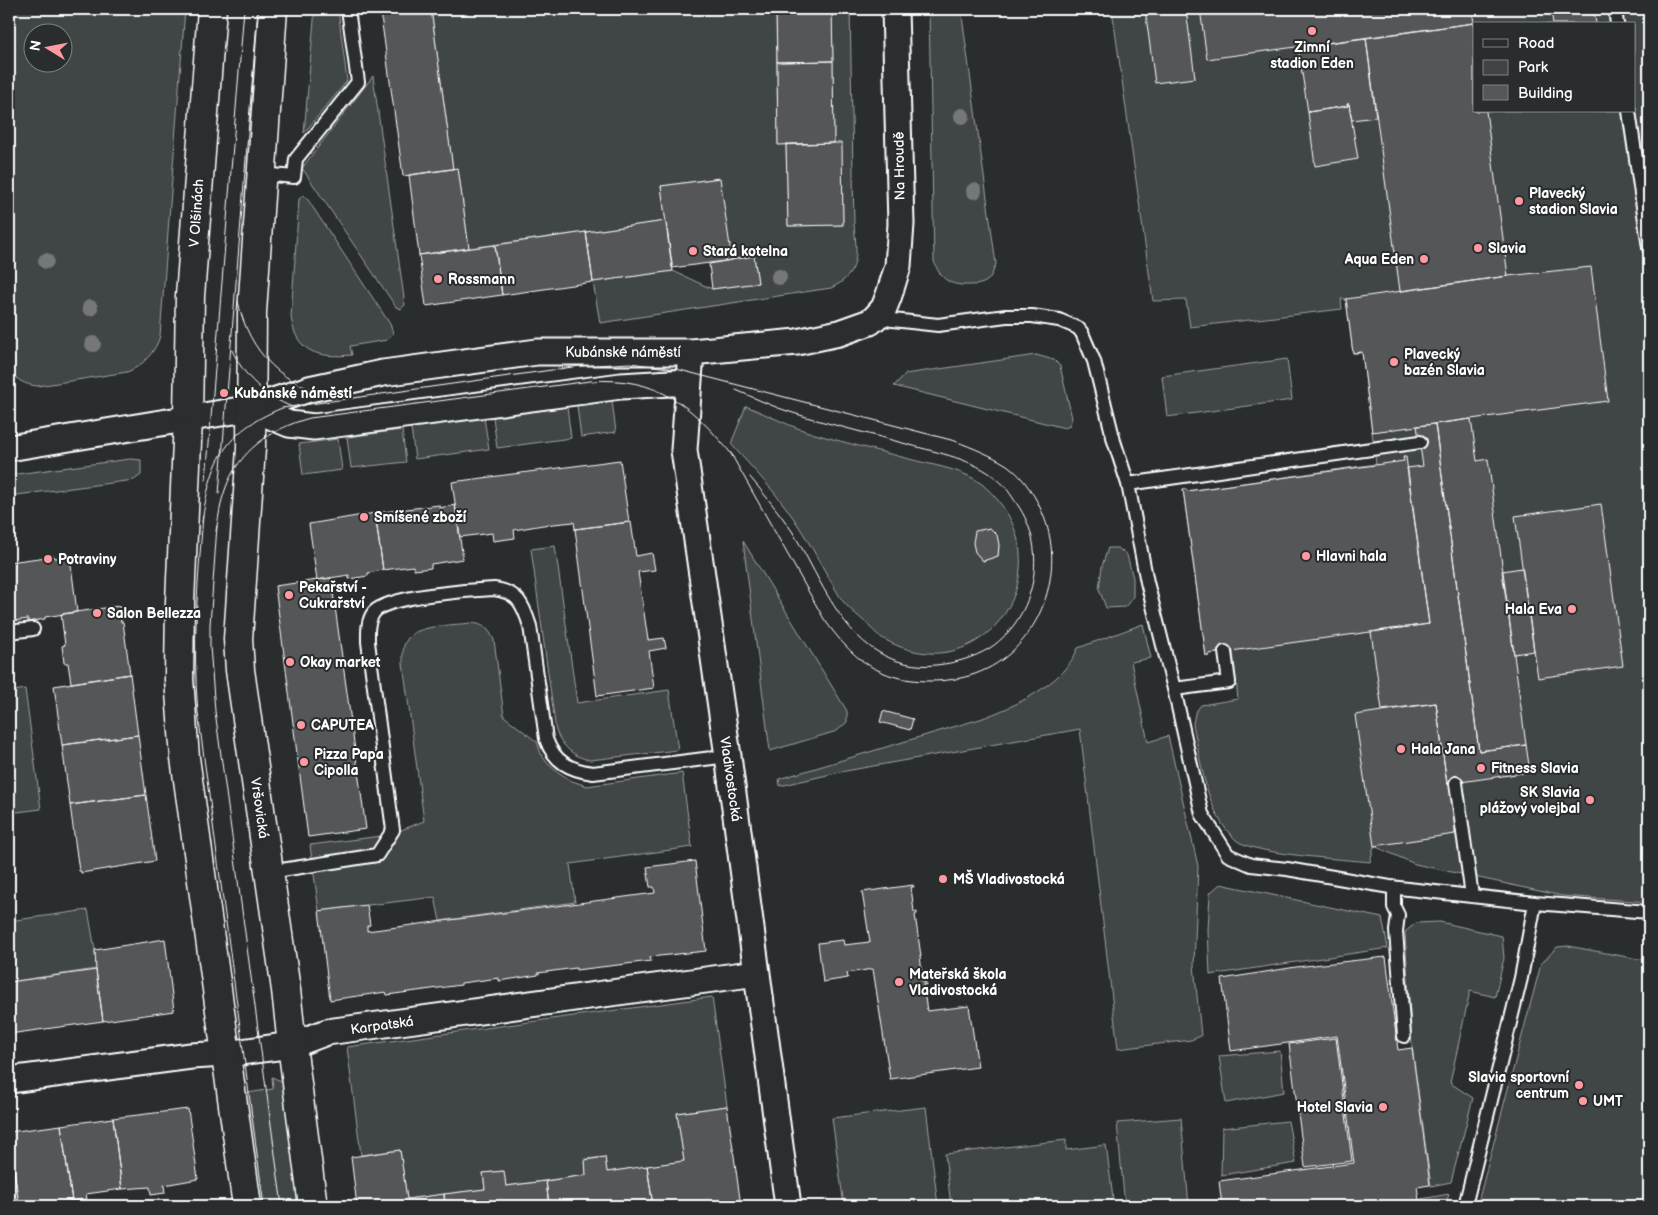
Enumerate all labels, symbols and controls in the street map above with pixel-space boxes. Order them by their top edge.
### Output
north arrow [22,22,72,72]
legend [1473,22,1636,112]
marker: Zimní stadion Eden [1306,25,1318,37]
text: Road [1518,34,1554,53]
text: N [26,39,45,52]
place label: Zimní stadion Eden [1270,39,1354,72]
text: Park [1518,58,1549,77]
text: Building [1518,84,1573,103]
street label: Na Hroudě [890,131,909,200]
street label: V Olšinách [186,178,207,248]
place label: Plavecký stadion Slavia [1529,185,1618,218]
marker: Plavecký stadion Slavia [1513,195,1525,207]
place label: Slavia [1488,240,1526,257]
marker: Slavia [1472,242,1484,254]
place label: Stará kotelna [703,243,788,260]
marker: Stará kotelna [687,245,699,257]
place label: Aqua Eden [1344,251,1414,268]
marker: Aqua Eden [1418,253,1430,265]
place label: Rossmann [448,271,515,288]
marker: Rossmann [432,273,444,285]
street label: Kubánské náměstí [565,344,682,361]
place label: Plavecký bazén Slavia [1404,346,1485,379]
marker: Plavecký bazén Slavia [1388,356,1400,368]
place label: Kubánské náměstí [234,385,352,402]
marker: Kubánské náměstí [218,387,230,399]
place label: Smíšené zboží [374,509,467,526]
marker: Smíšené zboží [358,511,370,523]
place label: Hlavni hala [1316,548,1387,565]
marker: Hlavni hala [1300,550,1312,562]
place label: Potraviny [58,551,117,568]
marker: Potraviny [42,553,54,565]
place label: Pekařství - Cukrařství [299,579,367,612]
marker: Pekařství - Cukrařství [283,589,295,601]
place label: Hala Eva [1505,601,1562,618]
marker: Hala Eva [1566,603,1578,615]
place label: Salon Bellezza [107,605,201,622]
marker: Salon Bellezza [91,607,103,619]
place label: Okay market [300,654,381,671]
marker: Okay market [284,656,296,668]
place label: CAPUTEA [311,717,374,734]
marker: CAPUTEA [295,719,307,731]
street label: Vladivostocká [716,735,745,823]
place label: Hala Jana [1411,741,1476,758]
marker: Hala Jana [1395,743,1407,755]
place label: Pizza Papa Cipolla [314,746,384,779]
marker: Pizza Papa Cipolla [298,756,310,768]
place label: Fitness Slavia [1491,760,1579,777]
marker: Fitness Slavia [1475,762,1487,774]
street label: Vršovická [247,777,272,840]
place label: SK Slavia plážový volejbal [1480,784,1580,817]
marker: SK Slavia plážový volejbal [1584,794,1596,806]
place label: MŠ Vladivostocká [953,869,1065,888]
marker: MŠ Vladivostocká [937,873,949,885]
place label: Mateřská škola Vladivostocká [909,966,1006,999]
marker: Mateřská škola Vladivostocká [893,976,905,988]
street label: Karpatská [349,1013,415,1038]
place label: Slavia sportovní centrum [1468,1069,1570,1102]
marker: Slavia sportovní centrum [1573,1079,1585,1091]
place label: UMT [1593,1093,1623,1110]
marker: UMT [1577,1095,1589,1107]
place label: Hotel Slavia [1297,1099,1373,1116]
marker: Hotel Slavia [1377,1101,1389,1113]

